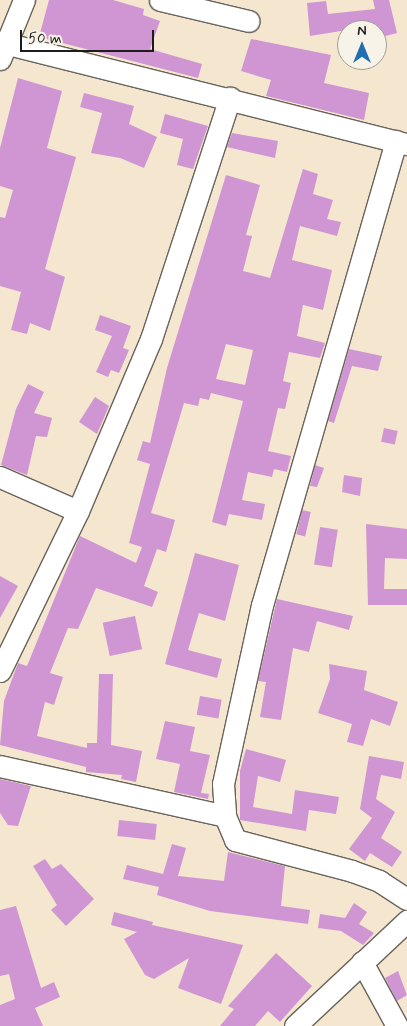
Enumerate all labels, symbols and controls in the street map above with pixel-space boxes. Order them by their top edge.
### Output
scale bar [22,20,156,52]
north arrow [337,20,387,70]
text: N [357,22,367,40]
text: 50 m [28,29,62,49]

